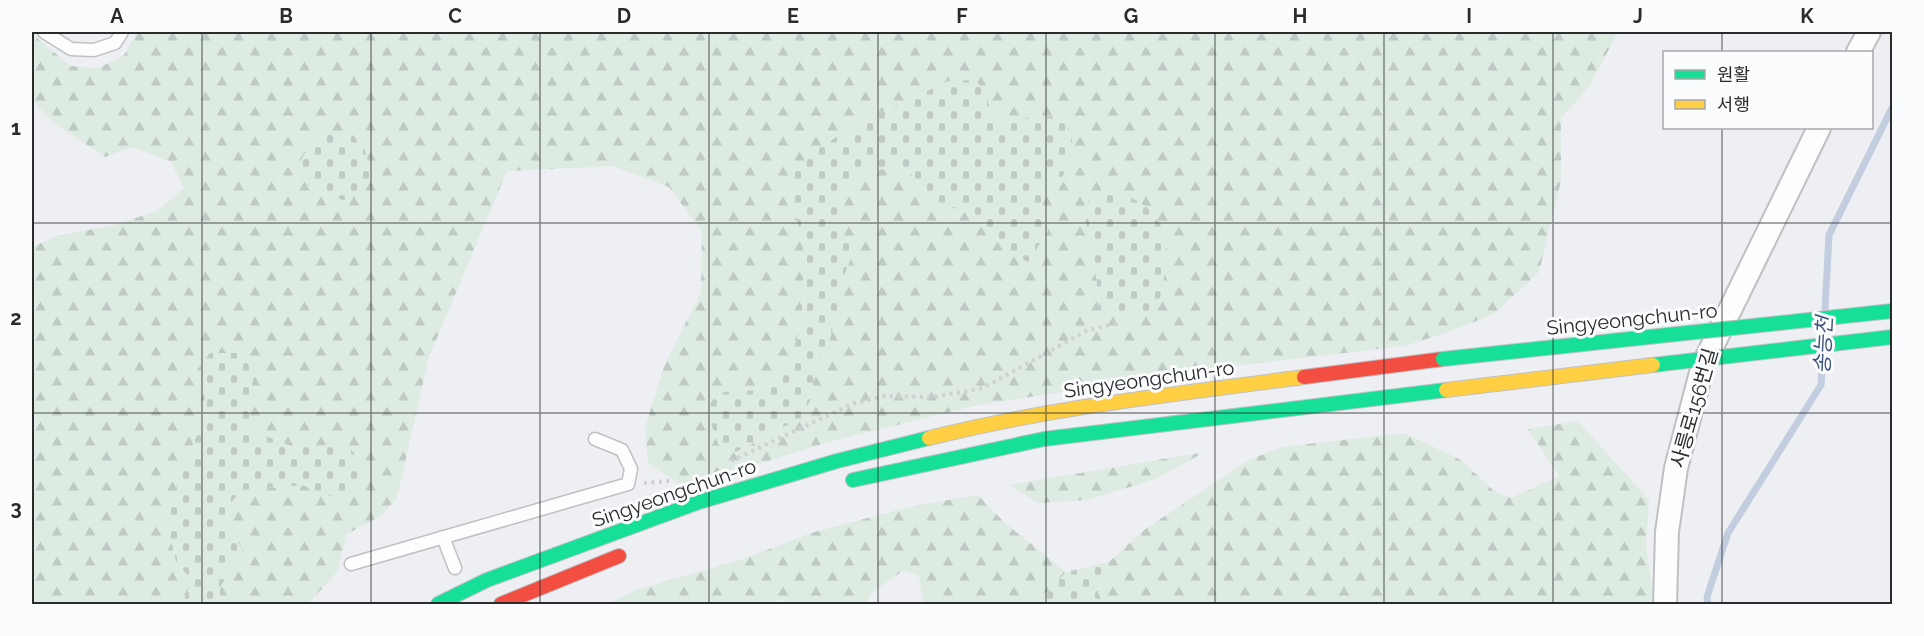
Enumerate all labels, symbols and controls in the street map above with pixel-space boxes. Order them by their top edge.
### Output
text: A [110,4,124,28]
text: B [279,4,293,28]
text: C [448,4,462,28]
text: D [617,4,631,28]
text: E [787,4,799,28]
text: F [956,4,968,28]
text: G [1124,4,1138,28]
text: H [1293,4,1307,28]
text: I [1466,4,1472,28]
text: J [1633,4,1643,28]
text: K [1800,4,1814,28]
legend [1663,51,1873,129]
text: 원활 [1717,64,1750,85]
text: 서행 [1717,94,1750,115]
text: 1 [11,116,21,140]
street label: Singyeongchun-ro [1545,298,1719,340]
text: 2 [10,306,22,330]
water label: 송능천 [1809,313,1837,375]
street label: 사릉로156번길 [1665,345,1723,471]
street label: Singyeongchun-ro [1062,355,1236,403]
street label: Singyeongchun-ro [589,454,759,532]
text: 3 [10,496,22,520]

